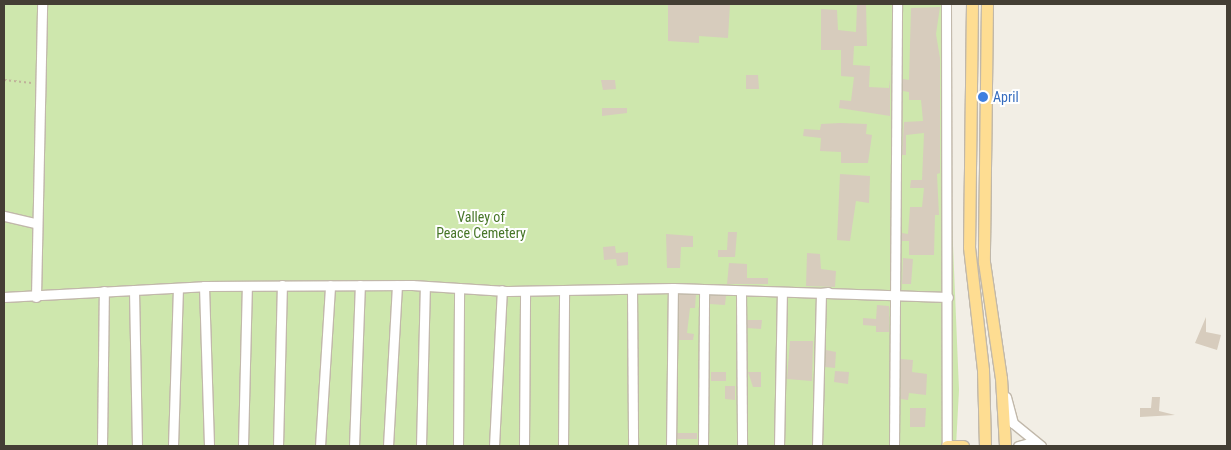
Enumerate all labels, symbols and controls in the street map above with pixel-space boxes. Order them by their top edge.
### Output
place label: April [993,89,1019,105]
marker: April [977,91,989,103]
park label: Valley of Peace Cemetery [436,209,526,242]

